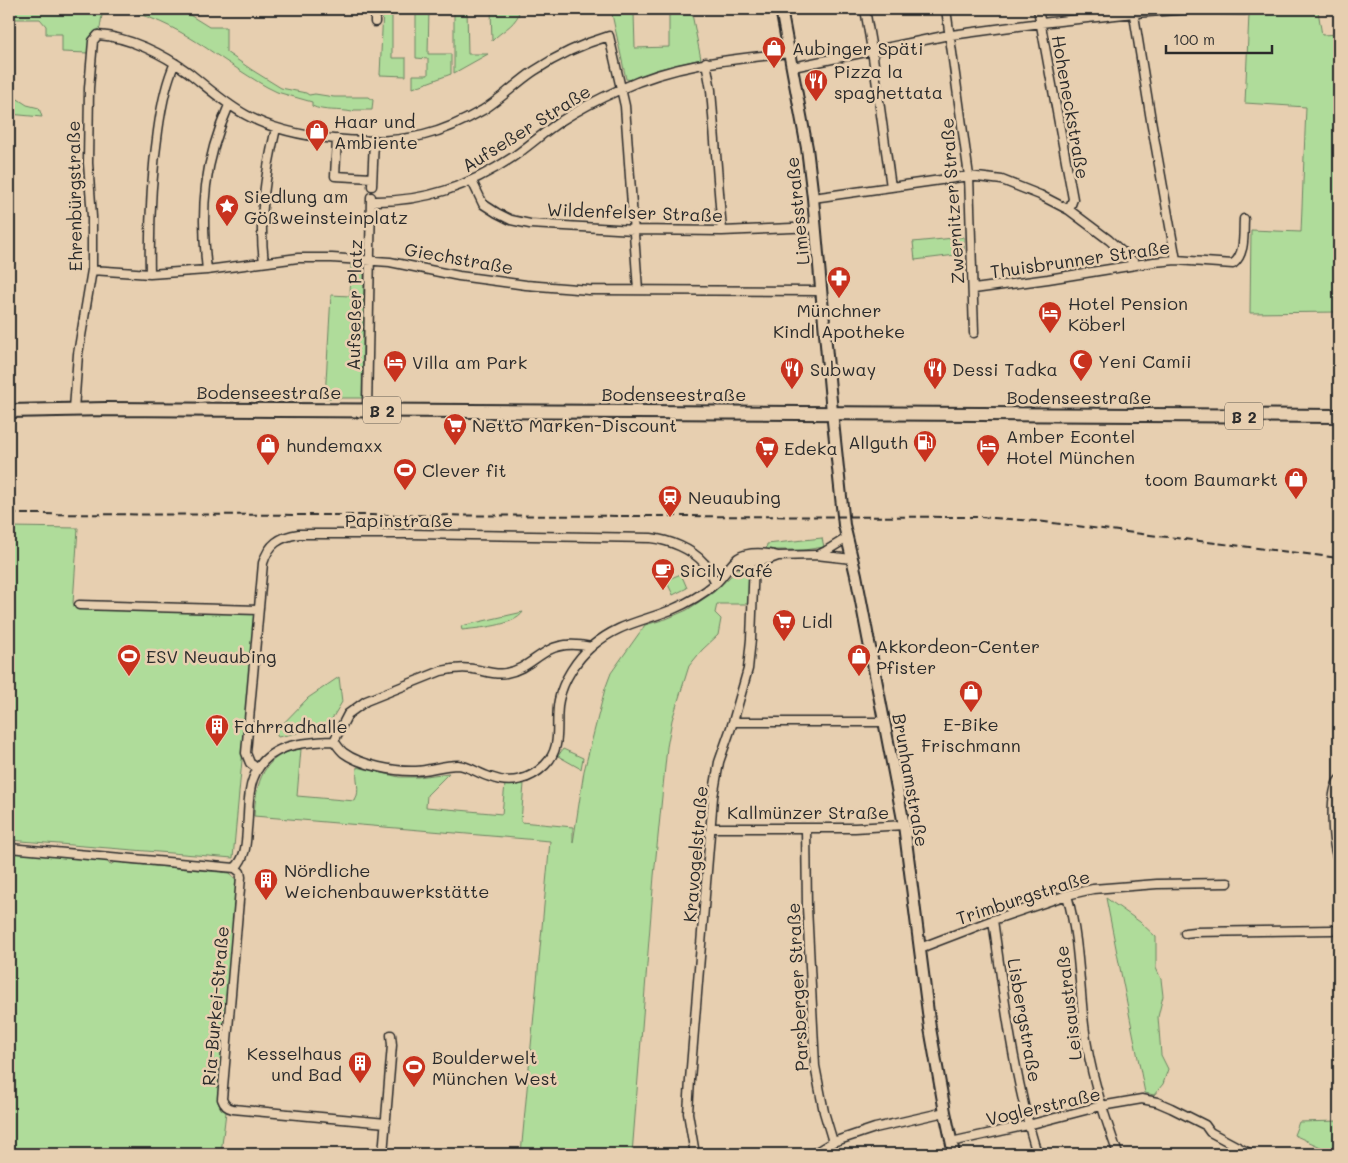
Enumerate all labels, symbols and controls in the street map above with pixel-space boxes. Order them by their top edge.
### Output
scale bar [1166,22,1272,54]
text: 100 m [1173,29,1215,49]
street label: Hoheneckstraße [1047,33,1095,181]
shop icon: Aubinger Späti [761,35,787,69]
place label: Aubinger Späti [792,36,924,60]
place label: Pizza la spaghettata [834,59,943,104]
restaurant icon: Pizza la spaghettata [803,68,829,102]
street label: Aufseßer Straße [457,79,595,177]
place label: Haar und Ambiente [334,109,418,154]
street label: Zwernitzer Straße [934,117,970,285]
shop icon: Haar und Ambiente [304,118,330,152]
street label: Ehrenbürgstraße [61,120,87,272]
street label: Limesstraße [779,156,815,266]
place label: Siedlung am Gößweinsteinplatz [244,184,408,229]
place icon: Siedlung am Gößweinsteinplatz [214,193,240,227]
street label: Wildenfelser Straße [546,197,724,227]
street label: Thuisbrunner Straße [989,234,1171,284]
street label: Giechstraße [403,237,515,279]
street label: Aufseßer Platz [341,239,367,371]
pharmacy icon: Münchner Kindl Apotheke [826,265,852,299]
place label: Hotel Pension Köberl [1068,291,1188,336]
place label: Münchner Kindl Apotheke [773,298,905,343]
hotel icon: Hotel Pension Köberl [1037,300,1063,334]
mosque icon: Yeni Camii [1068,348,1094,382]
hotel icon: Villa am Park [382,349,408,383]
place label: Yeni Camii [1098,349,1192,373]
place label: Villa am Park [412,350,527,374]
restaurant icon: Subway [779,356,805,390]
restaurant icon: Dessi Tadka [922,356,948,390]
place label: Subway [810,357,876,381]
place label: Dessi Tadka [952,357,1058,381]
street label: Bodenseestraße [197,380,341,404]
street label: Bodenseestraße [602,382,746,406]
street label: Bodenseestraße [1007,385,1151,409]
road number: B 2 [363,396,401,424]
road number: B 2 [1225,402,1263,430]
supermarket icon: Netto Marken-Discount [442,412,468,446]
place label: Netto Marken-Discount [472,413,677,437]
place label: Amber Econtel Hotel München [1006,424,1135,469]
fuel station icon: Allguth [912,429,938,463]
place label: Allguth [848,430,908,454]
shop icon: hundemaxx [255,432,281,466]
place label: hundemaxx [286,433,382,457]
hotel icon: Amber Econtel Hotel München [975,433,1001,467]
supermarket icon: Edeka [754,435,780,469]
place label: Edeka [784,436,838,460]
sports icon: Clever fit [392,457,418,491]
place label: Clever fit [422,458,506,482]
shop icon: toom Baumarkt [1283,466,1309,500]
place label: toom Baumarkt [1144,467,1278,491]
station icon: Neuaubing [657,484,683,518]
place label: Neuaubing [688,485,781,509]
street label: Papinstraße [345,508,453,532]
cafe icon: Sicily Café [650,557,676,591]
place label: Sicily Café [680,558,773,582]
supermarket icon: Lidl [771,608,797,642]
place label: Lidl [802,609,833,633]
place label: Akkordeon-Center Pfister [876,634,1040,679]
sports icon: ESV Neuaubing [116,643,142,677]
shop icon: Akkordeon-Center Pfister [846,643,872,677]
place label: ESV Neuaubing [146,644,277,668]
shop icon: E-Bike Frischmann [958,679,984,713]
street label: Brunhamstraße [887,711,935,849]
place label: E-Bike Frischmann [921,712,1021,757]
building icon: Fahrradhalle [204,713,230,747]
place label: Fahrradhalle [234,714,348,738]
street label: Kravogelstraße [677,785,713,923]
street label: Kallmünzer Straße [727,800,889,824]
place label: Nördliche Weichenbauwerkstätte [284,858,489,903]
street label: Trimburgstraße [953,864,1093,930]
building icon: Nördliche Weichenbauwerkstätte [253,867,279,901]
street label: Parsberger Straße [781,902,813,1072]
street label: Ria-Burkei-Straße [196,925,234,1087]
street label: Leisaustraße [1049,944,1087,1062]
street label: Lisbergstraße [1002,956,1048,1084]
place label: Kesselhaus und Bad [247,1041,342,1086]
place label: Boulderwelt München West [432,1045,557,1090]
building icon: Kesselhaus und Bad [347,1050,373,1084]
sports icon: Boulderwelt München West [401,1054,427,1088]
street label: Voglerstraße [983,1081,1103,1131]

